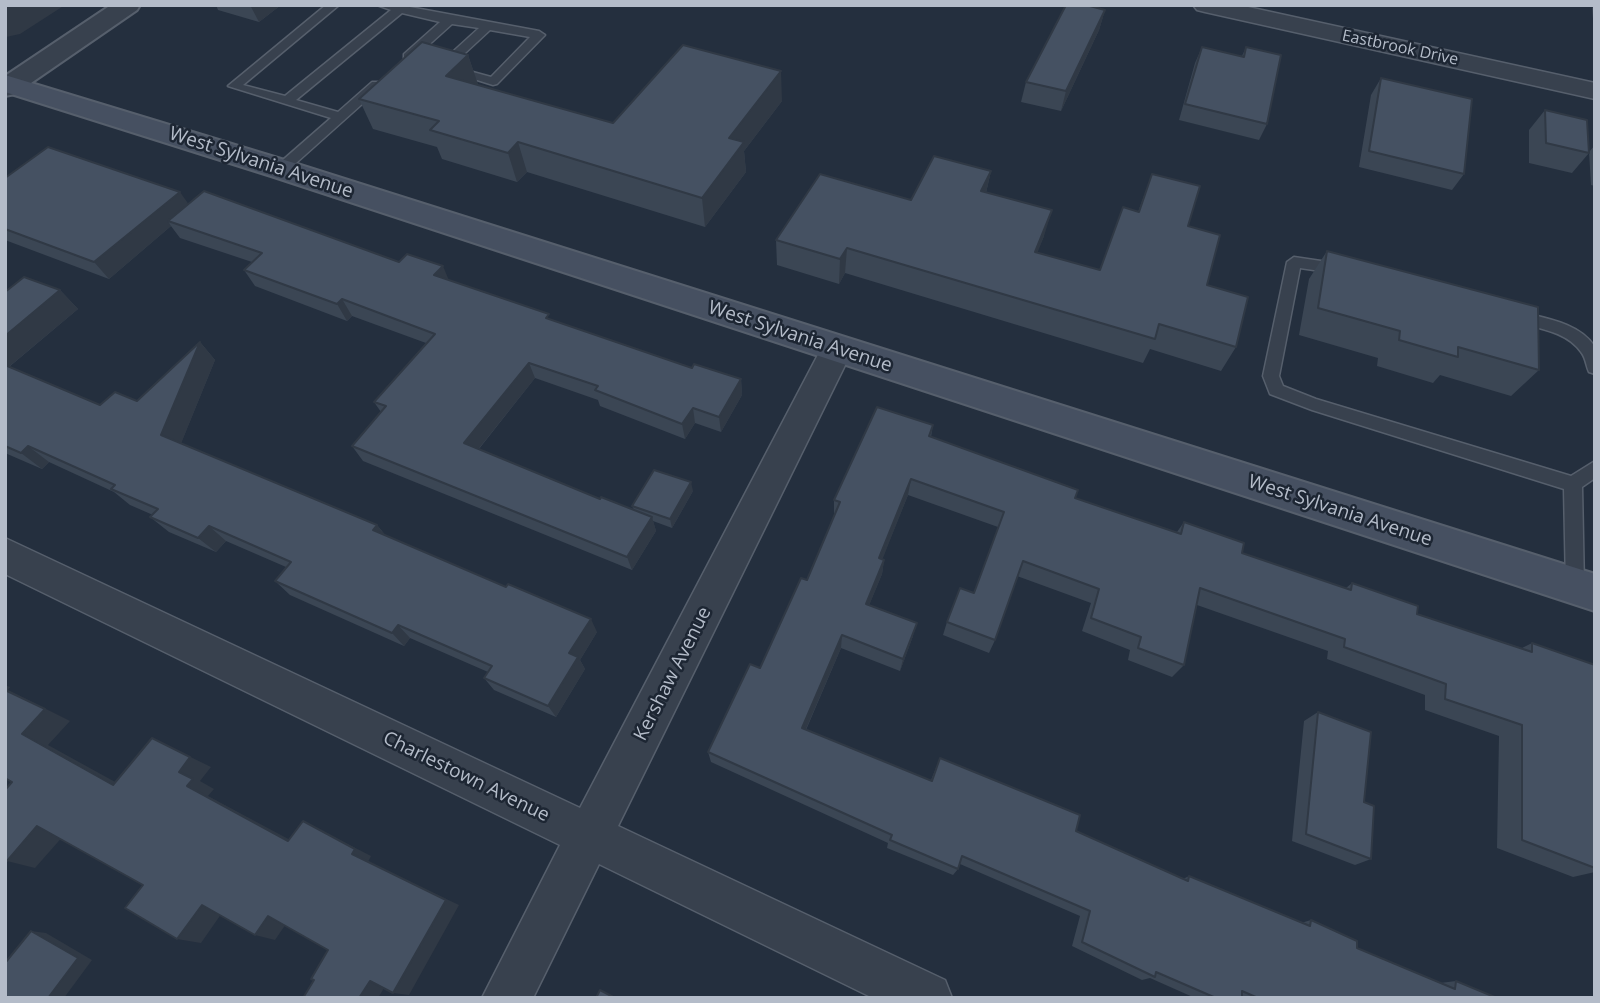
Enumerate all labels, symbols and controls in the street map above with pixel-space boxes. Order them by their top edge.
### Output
street label: Eastbrook Drive [1340,26,1460,70]
street label: West Sylvania Avenue [166,123,356,203]
street label: West Sylvania Avenue [705,297,895,377]
street label: West Sylvania Avenue [1245,471,1435,551]
street label: Kershaw Avenue [629,603,717,745]
street label: Charlestown Avenue [379,727,553,827]

